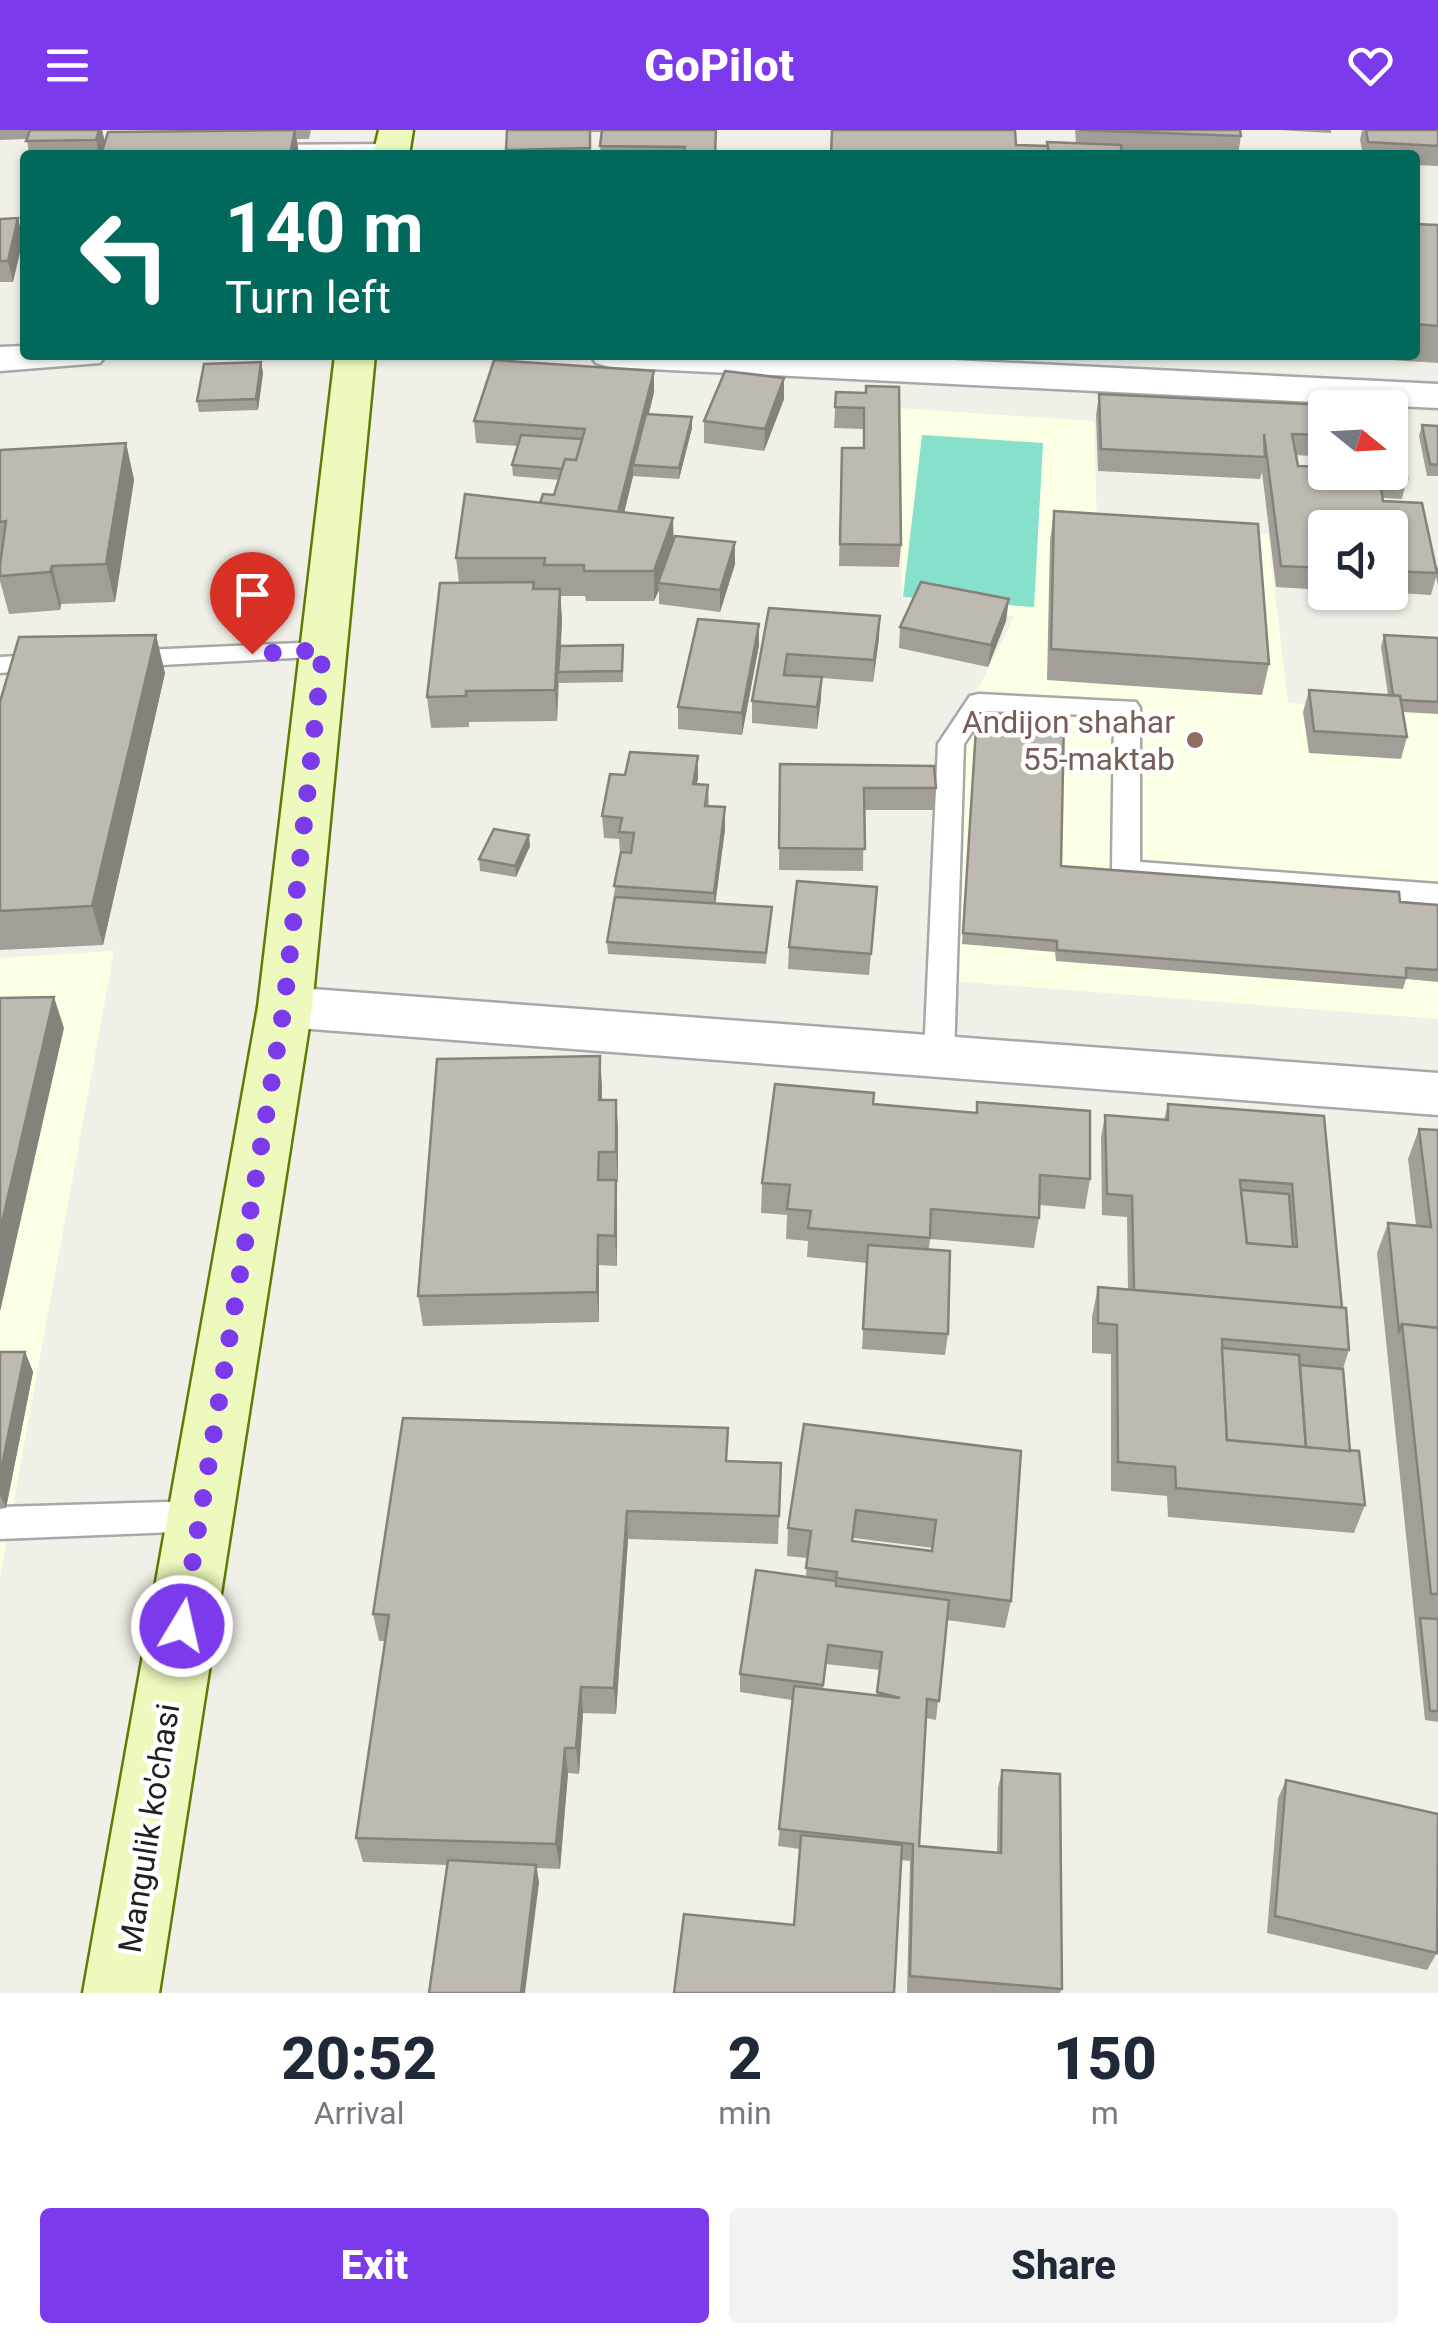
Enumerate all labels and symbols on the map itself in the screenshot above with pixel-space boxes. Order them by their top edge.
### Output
north arrow [1308,390,1408,490]
pin [210,552,295,655]
place label: Andijon shahar 55-maktab [962,703,1175,778]
marker: Andijon shahar 55-maktab [1184,729,1206,751]
position arrow [130,1574,234,1678]
street label: Mangulik ko'chasi [111,1701,187,1955]

